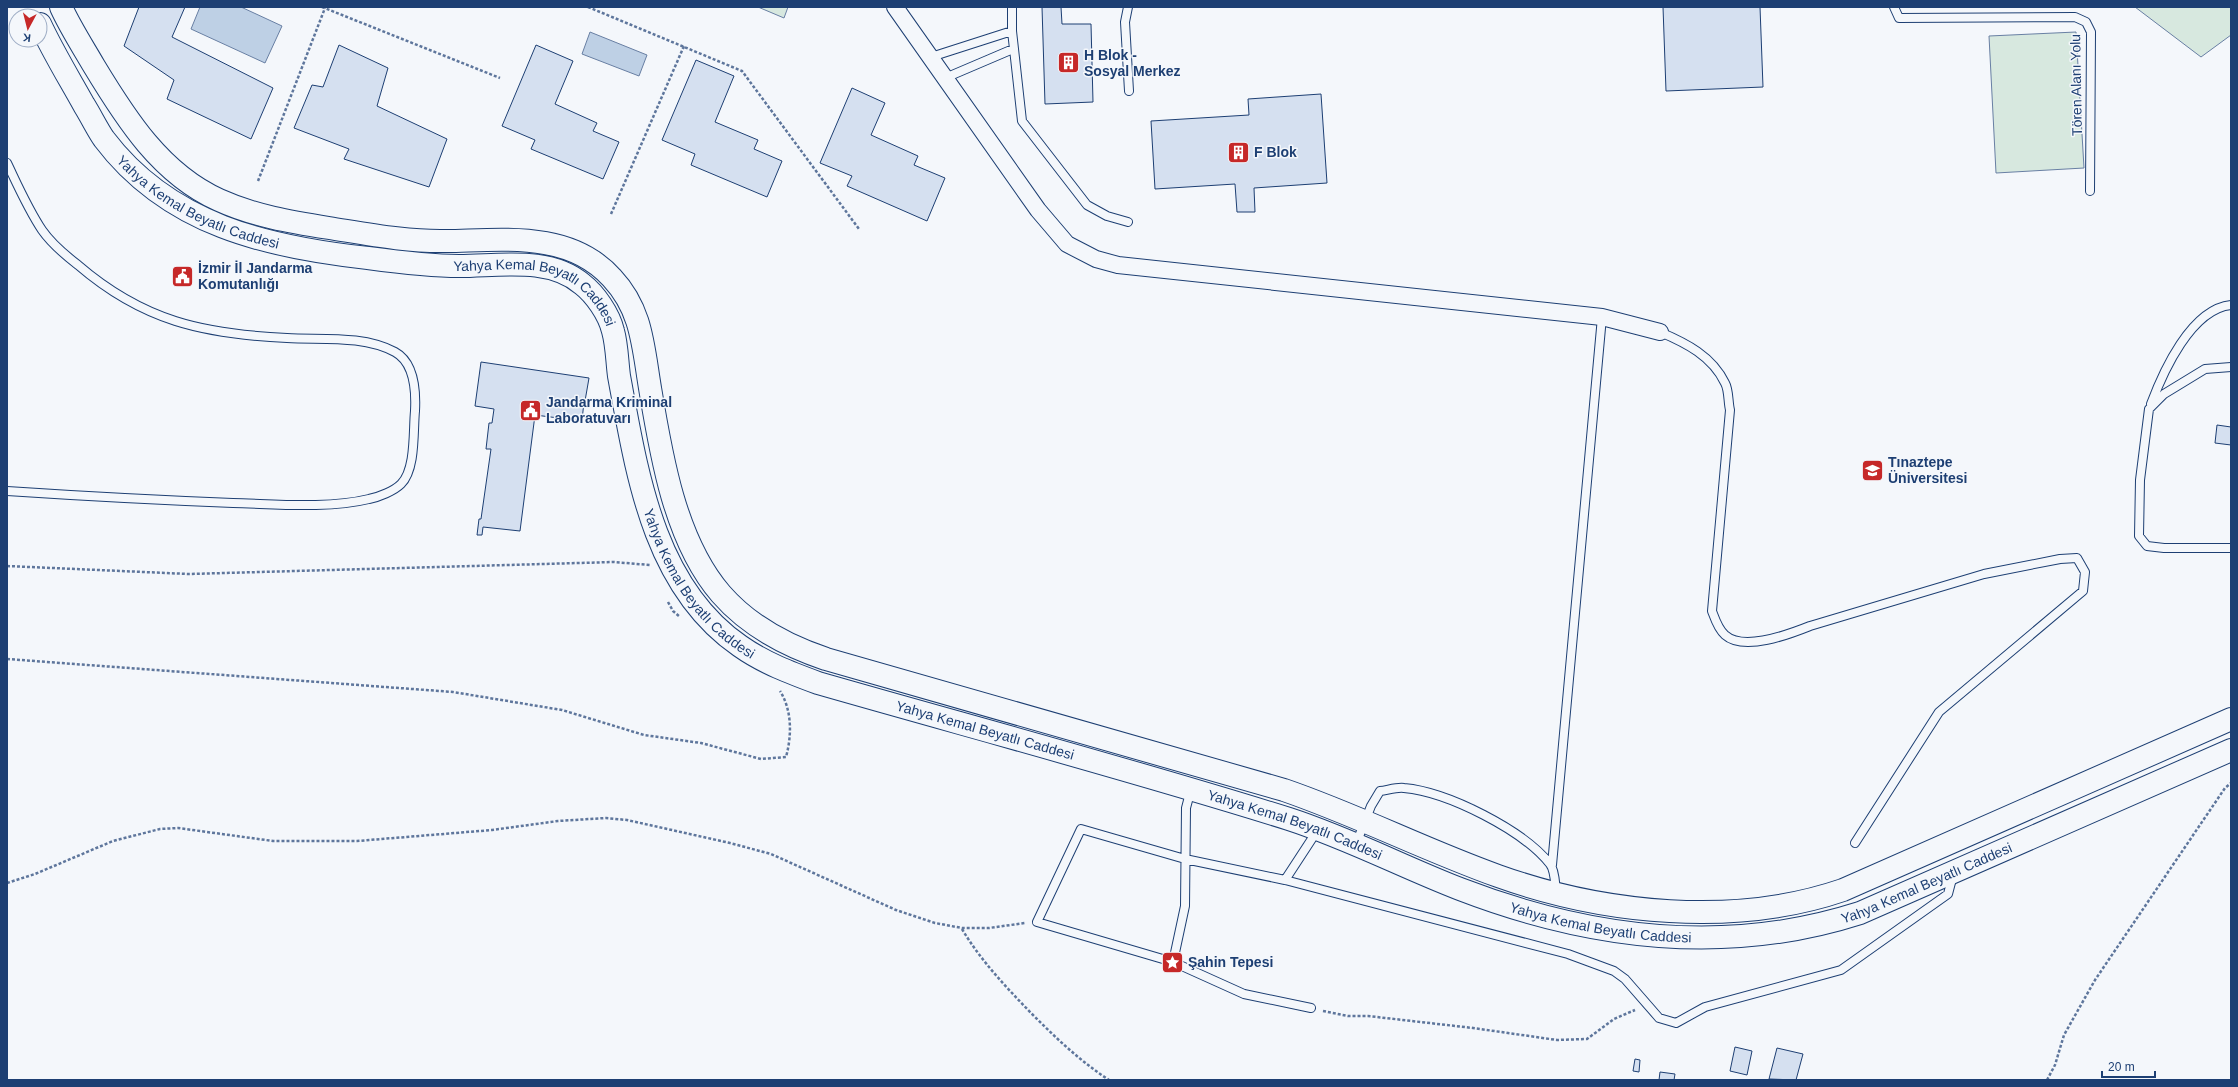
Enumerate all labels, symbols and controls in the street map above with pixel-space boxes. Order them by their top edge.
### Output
north arrow [8,8,48,48]
text: K [22,31,31,44]
street label: Tören Alanı Yolu [2067,34,2085,136]
place label: H Blok - Sosyal Merkez [1084,47,1181,79]
building icon: H Blok - Sosyal Merkez [1055,50,1081,76]
building icon: F Blok [1226,139,1252,165]
place label: F Blok [1254,144,1297,160]
street label: Yahya Kemal Beyatlı Caddesi [114,152,281,252]
street label: Yahya Kemal Beyatlı Caddesi [453,256,619,328]
place label: İzmir İl Jandarma Komutanlığı [198,260,313,292]
public building icon: İzmir İl Jandarma Komutanlığı [170,263,196,289]
place label: Jandarma Kriminal Laboratuvarı [546,394,672,426]
public building icon: Jandarma Kriminal Laboratuvarı [518,397,544,423]
place label: Tınaztepe Üniversitesi [1888,454,1967,486]
school or university icon: Tınaztepe Üniversitesi [1859,457,1885,483]
street label: Yahya Kemal Beyatlı Caddesi [641,507,758,662]
street label: Yahya Kemal Beyatlı Caddesi [894,698,1076,763]
street label: Yahya Kemal Beyatlı Caddesi [1206,786,1385,863]
street label: Yahya Kemal Beyatlı Caddesi [1839,839,2014,926]
street label: Yahya Kemal Beyatlı Caddesi [1508,899,1692,945]
place icon: Şahin Tepesi [1160,949,1186,975]
place label: Şahin Tepesi [1188,954,1273,970]
scale bar [2102,1053,2155,1079]
text: 20 m [2108,1060,2135,1074]

